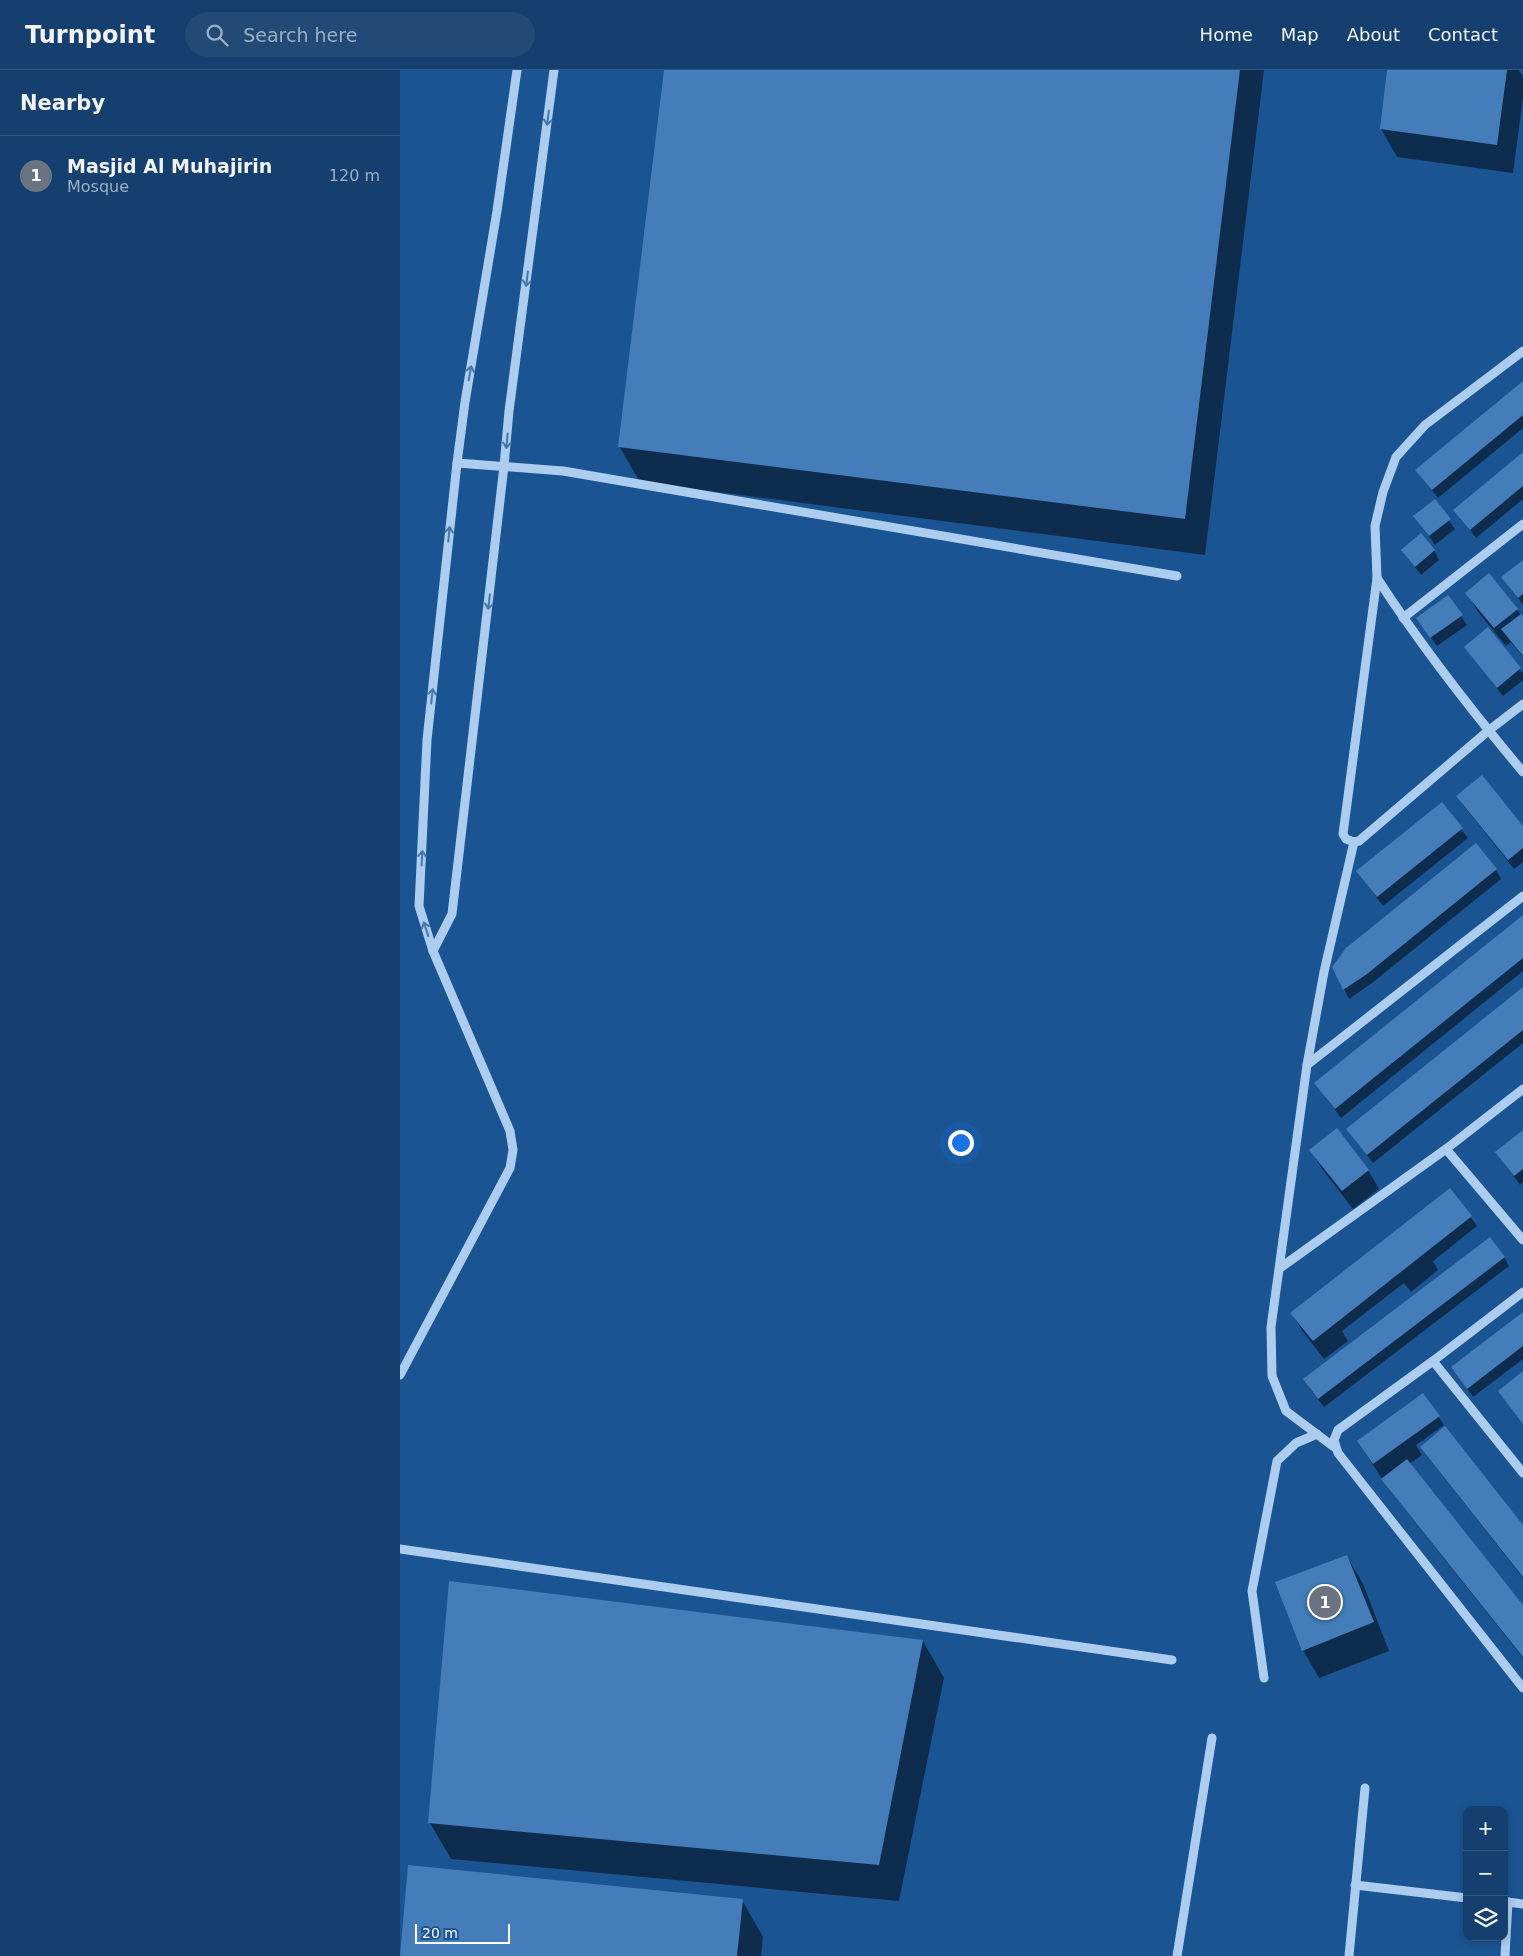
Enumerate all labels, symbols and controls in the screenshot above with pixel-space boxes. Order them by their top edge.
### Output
search box [185,12,535,57]
text: Turnpoint [25,21,155,49]
icon: search [203,21,231,49]
text: Search here [243,24,357,46]
text: Home [1200,24,1253,45]
text: Map [1281,24,1319,45]
text: About [1347,24,1400,45]
text: Contact [1428,24,1498,45]
text: Nearby [20,91,105,115]
one-way arrow [542,110,552,126]
text: Masjid Al Muhajirin [67,155,272,177]
text: 1 [30,166,42,185]
text: 120 m [329,166,380,185]
text: Mosque [67,177,129,196]
one-way arrow [521,271,531,287]
one-way arrow [465,365,475,381]
one-way arrow [502,432,511,448]
one-way arrow [444,526,454,542]
one-way arrow [484,594,494,610]
one-way arrow [427,688,437,704]
one-way arrow [417,850,426,866]
one-way arrow [421,921,431,937]
your location [948,1130,974,1156]
pin: 1 [1309,1583,1341,1621]
map controls [1463,1806,1508,1941]
button: + [1463,1806,1508,1851]
button: − [1463,1851,1508,1896]
button: layers [1463,1896,1508,1941]
scale bar [415,1921,510,1944]
text: 20 m [422,1925,458,1941]

